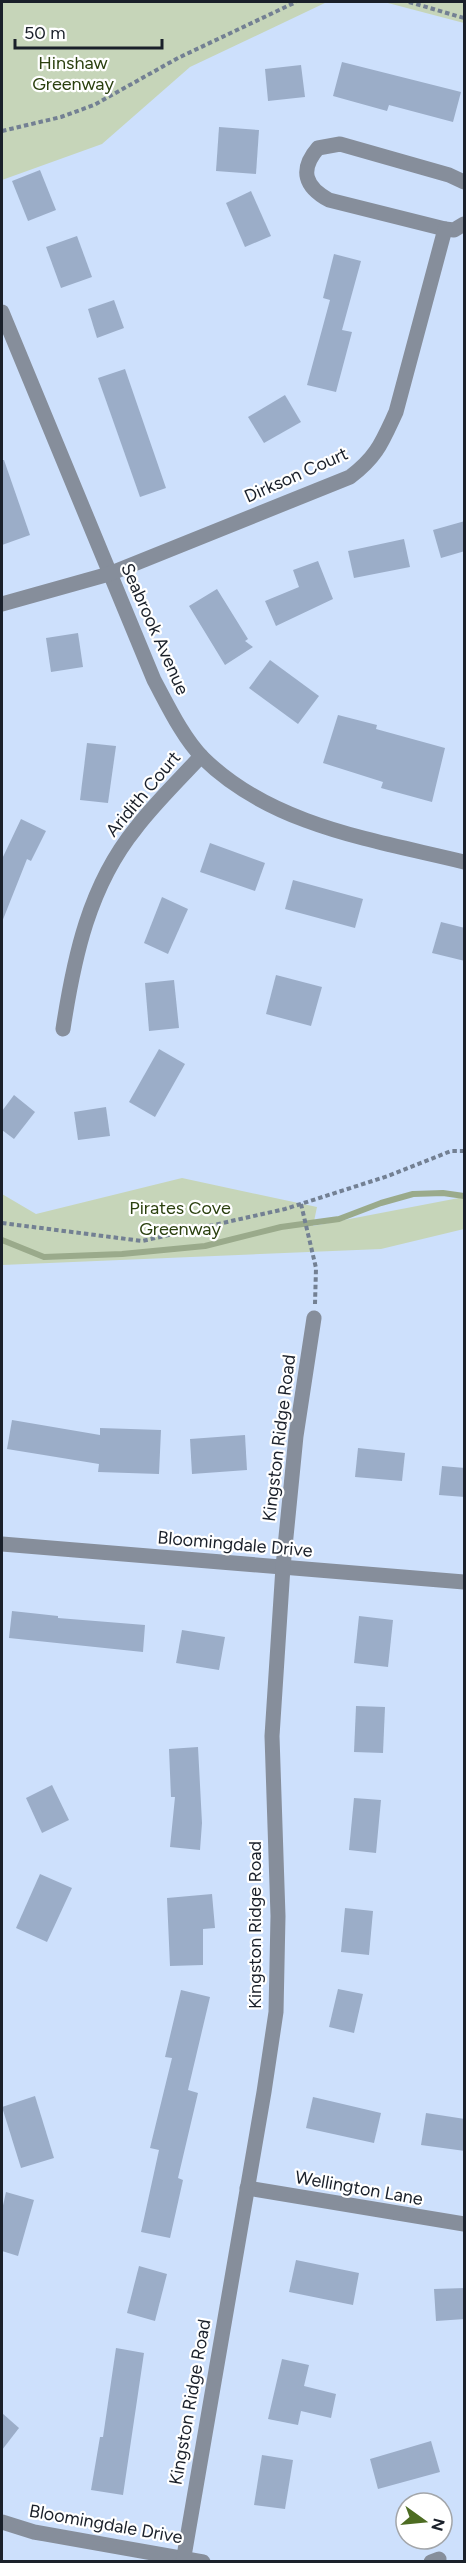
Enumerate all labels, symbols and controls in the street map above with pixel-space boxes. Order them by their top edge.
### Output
scale bar [15,12,162,50]
text: 50 m [24,22,66,44]
park label: Hinshaw Greenway [32,52,114,95]
street label: Dirkson Court [241,442,351,508]
street label: Seabrook Avenue [116,560,194,698]
street label: Aridith Court [101,747,185,841]
park label: Pirates Cove Greenway [129,1197,231,1240]
street label: Kingston Ridge Road [258,1353,300,1523]
street label: Bloomingdale Drive [157,1526,314,1562]
street label: Kingston Ridge Road [244,1841,266,2009]
street label: Wellington Lane [293,2166,425,2210]
street label: Kingston Ridge Road [165,2317,215,2487]
north arrow [394,2491,454,2551]
street label: Bloomingdale Drive [28,2500,185,2548]
text: N [427,2516,449,2533]

